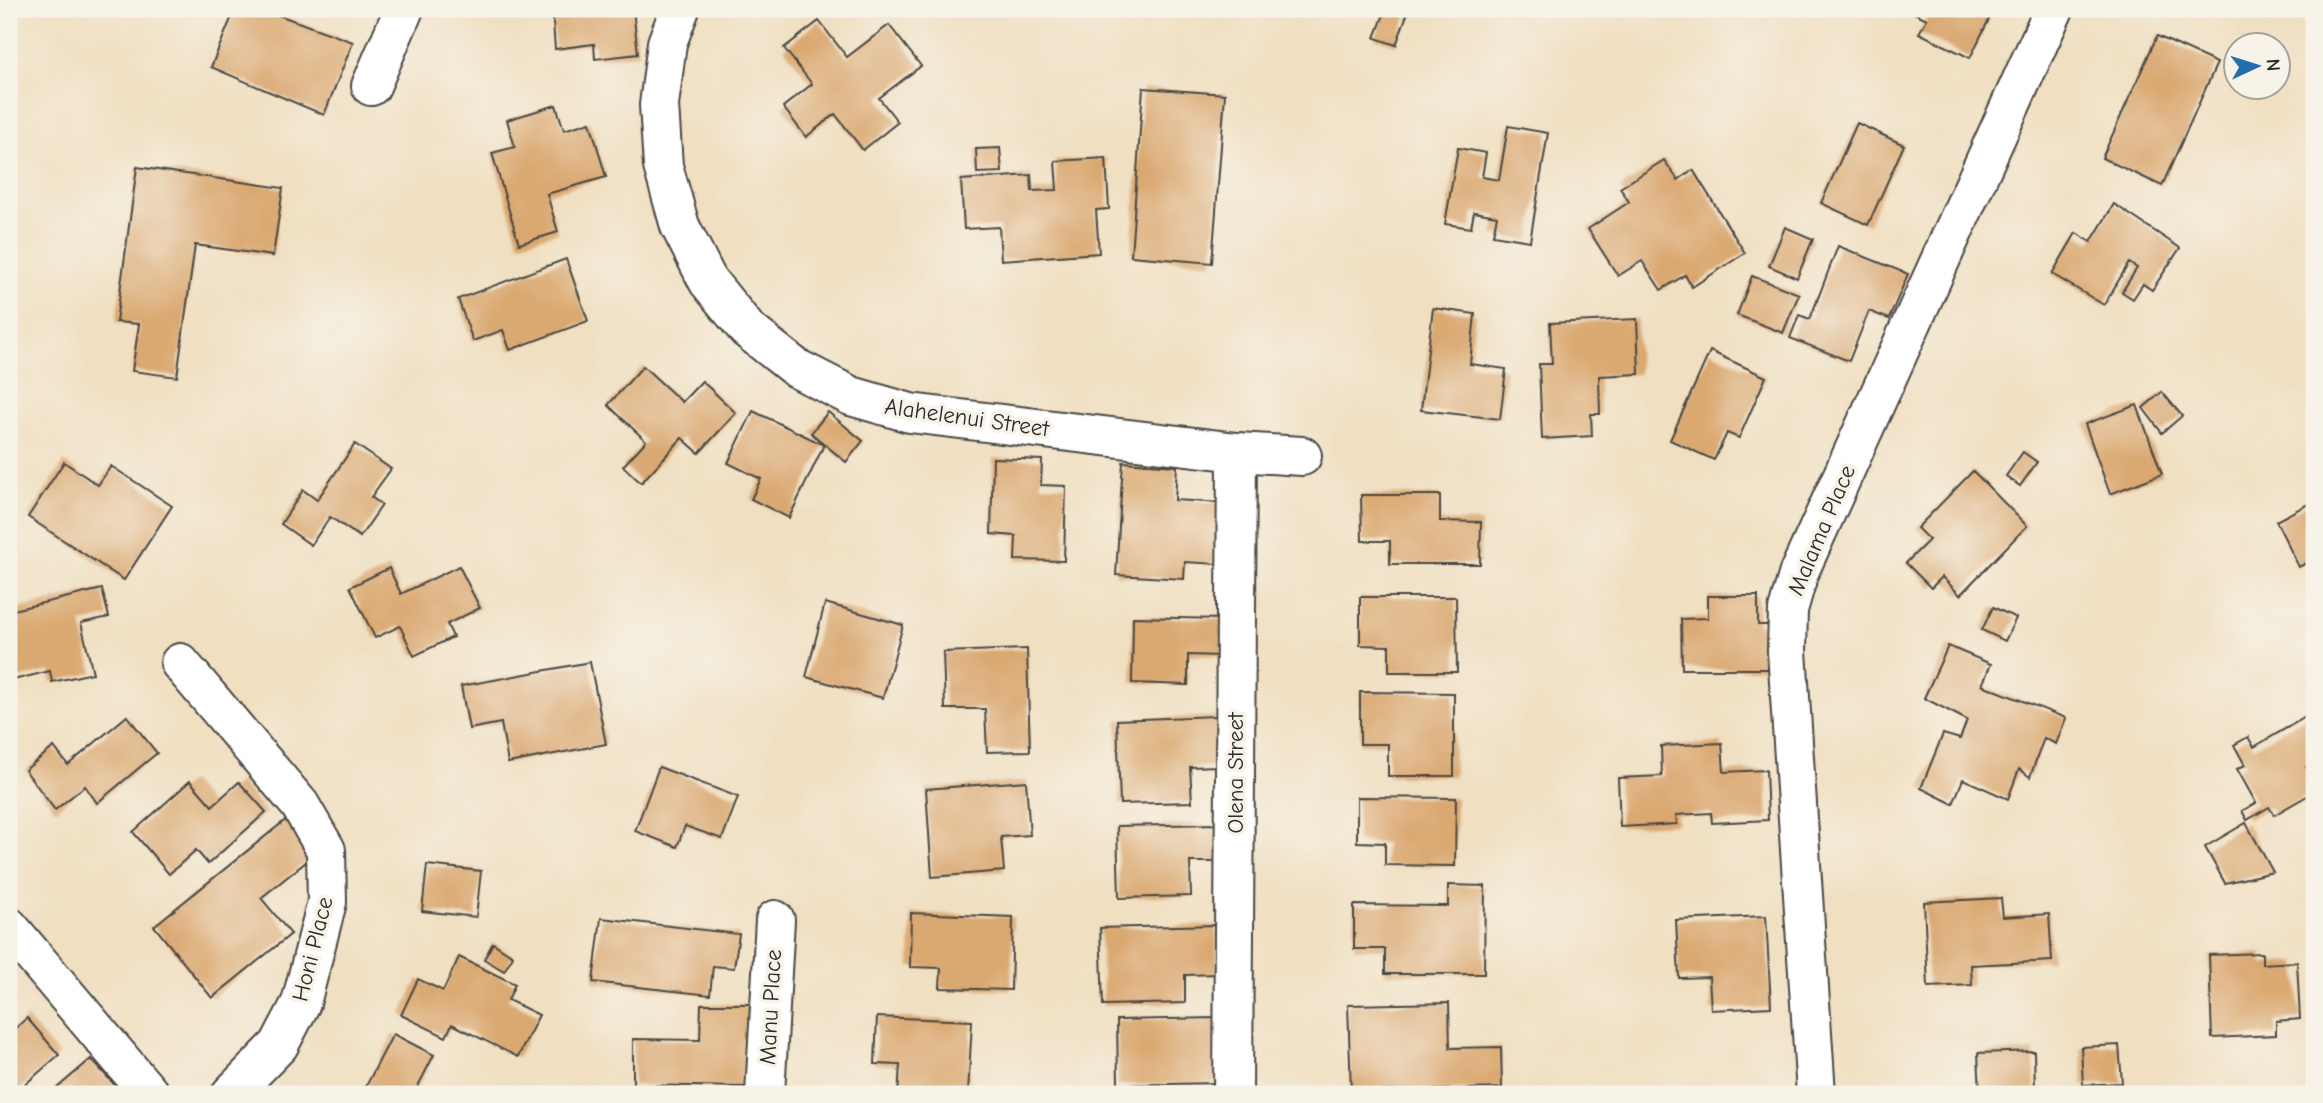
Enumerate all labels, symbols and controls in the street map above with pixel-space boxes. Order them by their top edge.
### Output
north arrow [2222,32,2292,102]
text: N [2262,58,2284,72]
street label: Alahelenui Street [883,393,1052,443]
street label: Malama Place [1782,461,1861,599]
street label: Olena Street [1222,711,1249,834]
street label: Honi Place [286,894,339,1004]
street label: Manu Place [754,949,787,1066]

